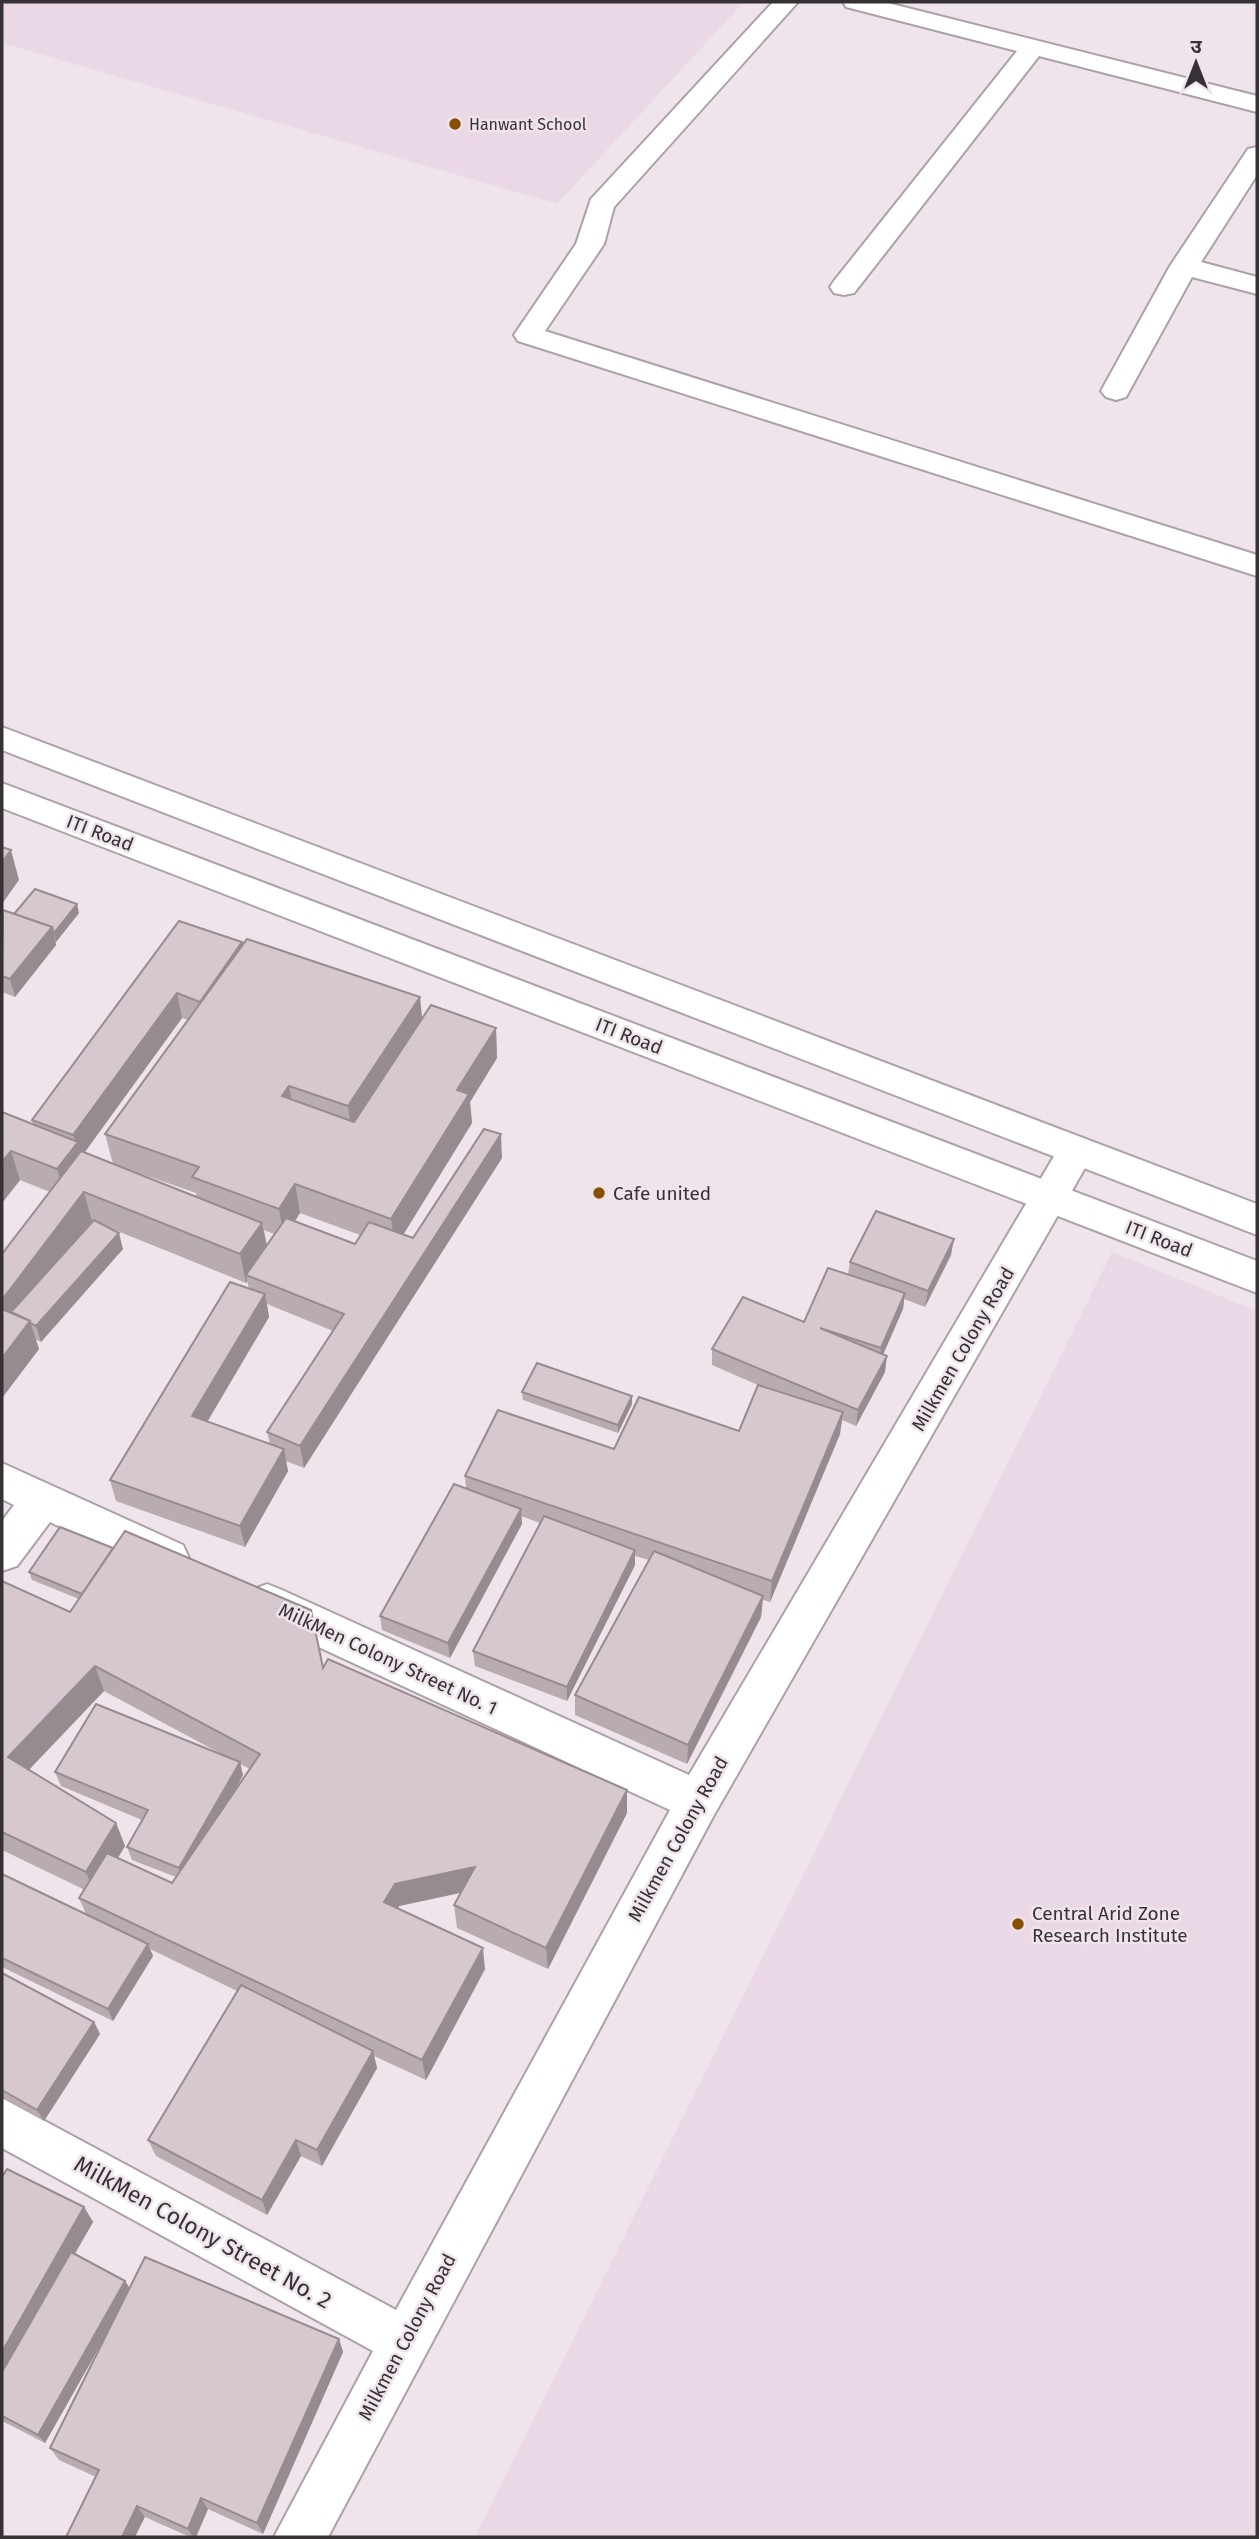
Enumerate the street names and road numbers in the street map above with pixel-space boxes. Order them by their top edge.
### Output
street label: ITI Road [63,810,137,856]
street label: ITI Road [592,1013,666,1059]
street label: ITI Road [1122,1216,1196,1262]
street label: Milkmen Colony Road [907,1263,1019,1435]
street label: MilkMen Colony Street No. 1 [275,1598,501,1720]
street label: Milkmen Colony Road [623,1752,733,1926]
street label: MilkMen Colony Street No. 2 [69,2149,337,2315]
street label: Milkmen Colony Road [353,2250,461,2424]

